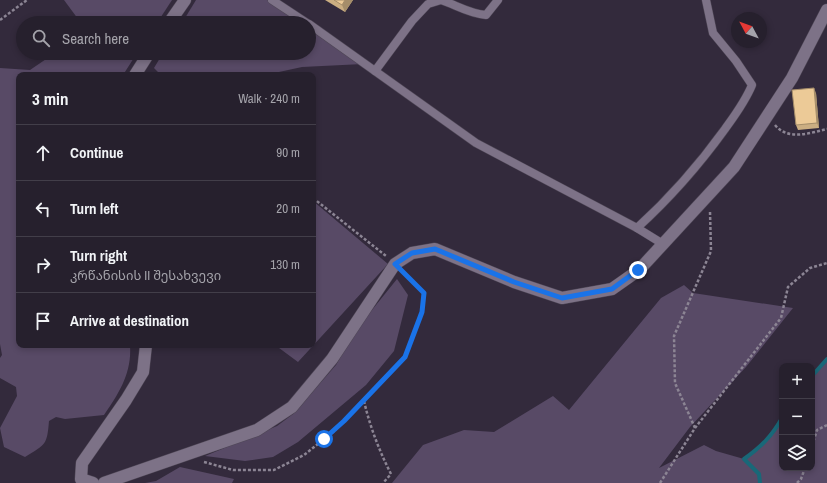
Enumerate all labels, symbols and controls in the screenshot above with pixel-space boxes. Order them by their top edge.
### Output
north arrow [731,12,767,48]
search box [16,16,316,60]
icon: search [30,27,52,49]
text: Search here [62,28,129,49]
text: 3 min [32,87,68,110]
text: Walk · 240 m [238,90,300,107]
icon: ahead [32,142,54,164]
text: Continue [70,142,123,163]
text: 90 m [276,144,300,161]
icon: left [32,198,54,220]
text: Turn left [70,198,118,219]
text: 20 m [276,200,300,217]
text: Turn right [70,245,127,266]
icon: right [32,254,54,276]
text: 130 m [270,256,300,273]
route end [629,261,647,279]
text: კრწანისის II შესახვევი [70,267,221,284]
icon: arrive [32,310,54,332]
text: Arrive at destination [70,310,189,331]
map controls [779,363,815,471]
button: + [779,363,815,399]
button: − [779,399,815,435]
route start [315,430,333,448]
button: layers [779,435,815,471]

